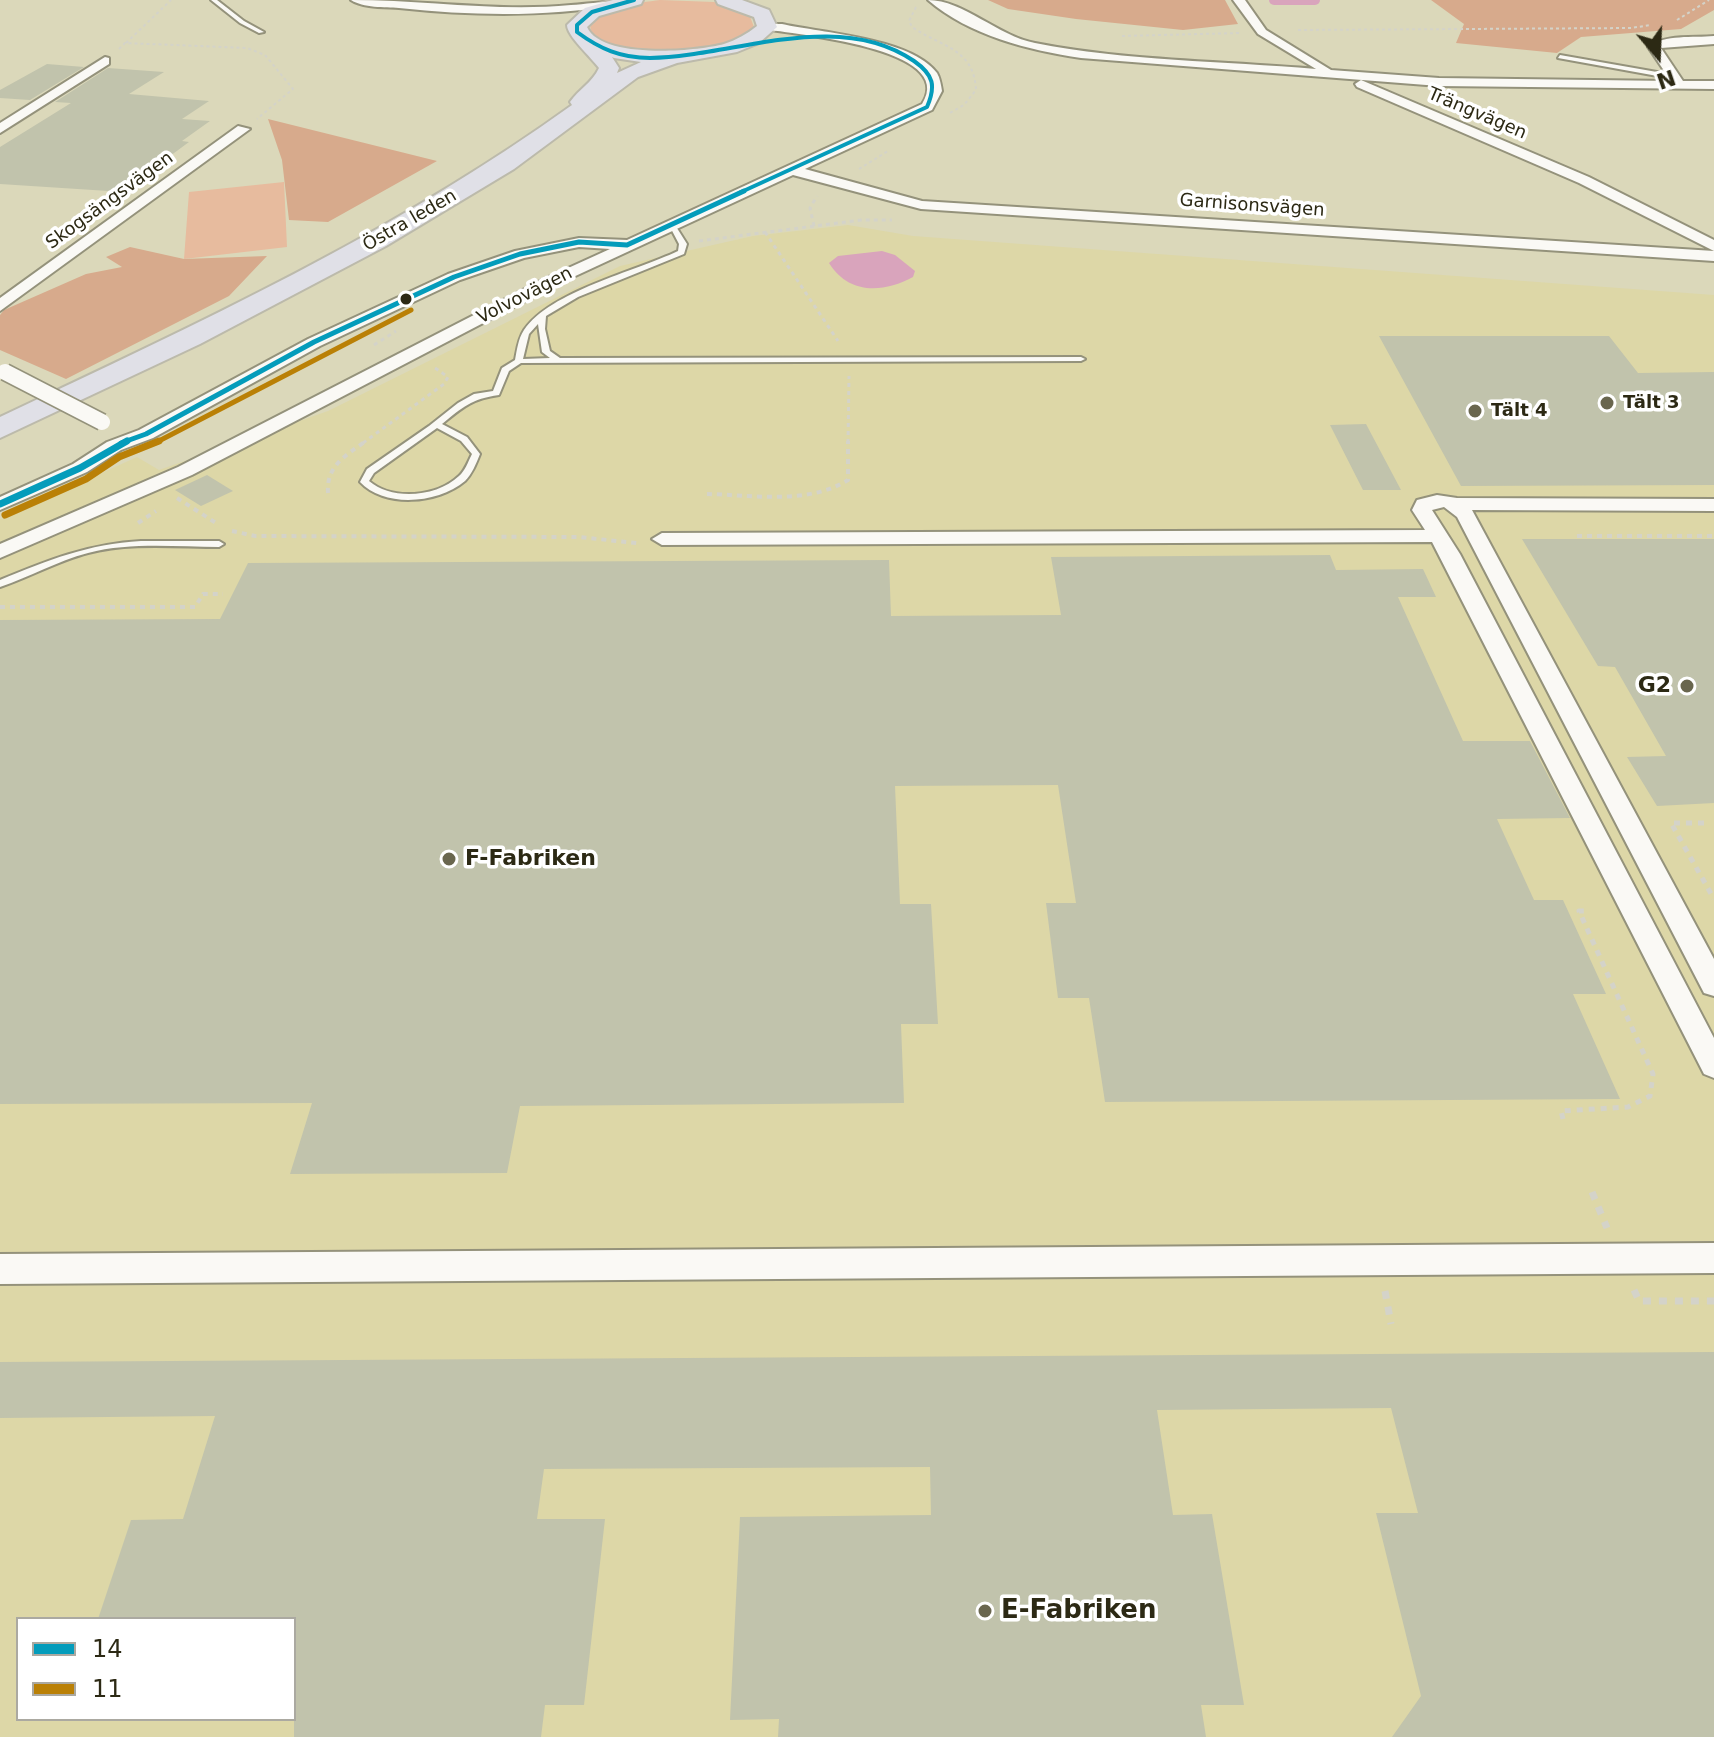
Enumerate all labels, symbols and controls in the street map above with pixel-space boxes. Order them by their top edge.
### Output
north arrow [1618,16,1698,96]
text: N [1653,64,1679,94]
street label: Trängvägen [1424,84,1530,144]
street label: Skogsängsvägen [42,148,178,254]
street label: Östra leden [359,185,461,257]
street label: Garnisonsvägen [1179,190,1325,222]
street label: Volvovägen [474,263,576,329]
unlabelled marker [398,291,414,307]
place label: Tält 3 [1623,392,1680,414]
marker: Tält 3 [1598,394,1616,412]
place label: Tält 4 [1491,400,1548,422]
marker: Tält 4 [1466,402,1484,420]
place label: G2 [1638,673,1671,699]
marker: G2 [1678,677,1696,695]
place label: F-Fabriken [465,846,596,872]
marker: F-Fabriken [440,850,458,868]
place label: E-Fabriken [1001,1595,1156,1627]
marker: E-Fabriken [976,1602,994,1620]
legend [16,1617,296,1721]
text: 14 [92,1635,123,1663]
text: 11 [92,1675,123,1703]

